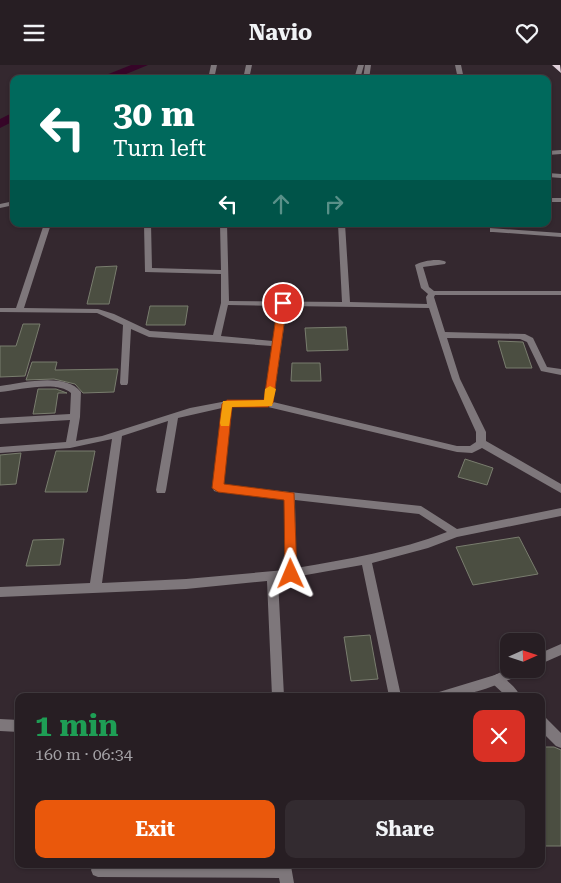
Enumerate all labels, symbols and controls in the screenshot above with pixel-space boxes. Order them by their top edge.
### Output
icon: menu [20,19,48,47]
icon: heart [513,19,541,47]
text: Navio [249,20,312,45]
text: 30 m [113,94,195,135]
icon: left [30,95,95,160]
text: Turn left [113,136,206,161]
icon: left [214,190,242,218]
icon: ahead [267,190,295,218]
icon: right [320,190,348,218]
pin [262,282,304,324]
icon: arrive [269,289,297,317]
position arrow [264,547,316,599]
north arrow [500,633,545,677]
map controls [500,633,545,678]
text: 1 min [35,708,118,743]
button: close [473,710,525,762]
text: 160 m · 06:34 [35,745,133,764]
button: Exit [35,800,275,858]
button: Share [285,800,525,858]

